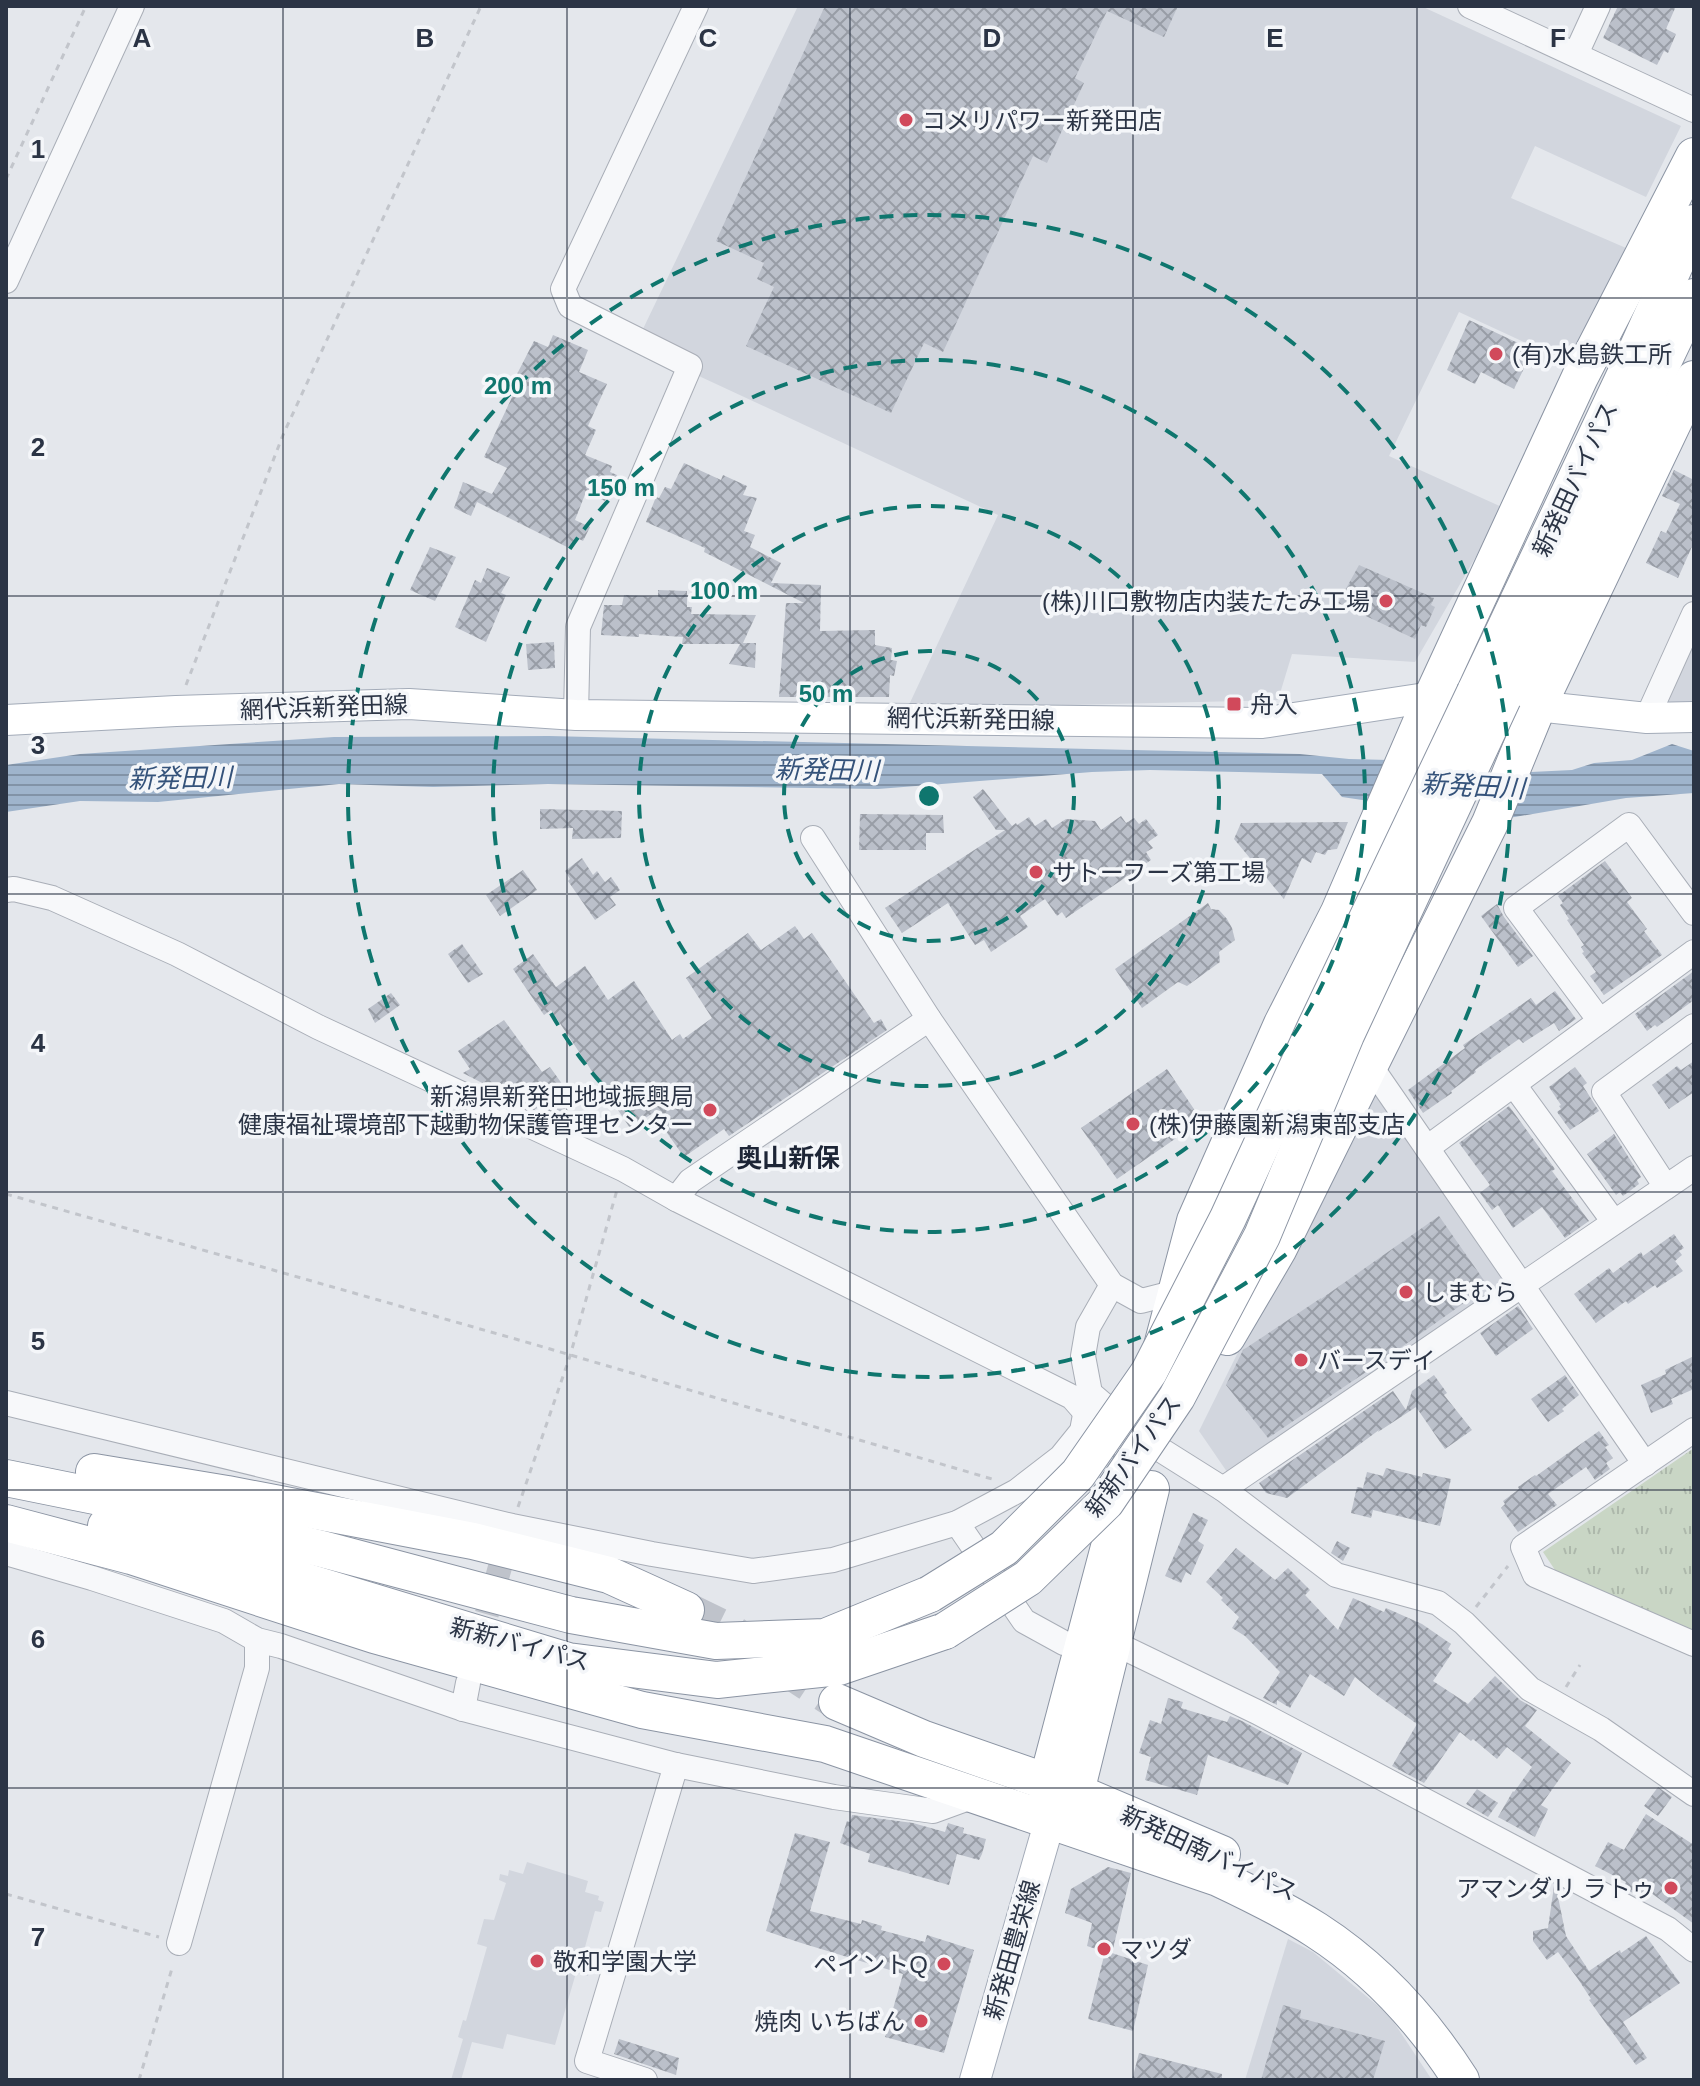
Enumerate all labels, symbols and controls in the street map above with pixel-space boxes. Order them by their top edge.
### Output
text: A [133,23,152,53]
text: B [416,23,434,53]
text: C [699,23,718,53]
text: D [983,23,1001,53]
text: E [1266,23,1284,53]
text: F [1550,23,1566,53]
place label: コメリパワー新発田店 [922,107,1162,134]
marker: コメリパワー新発田店 [897,111,915,129]
text: 1 [31,134,45,164]
place label: (有)水島鉄工所 [1512,341,1672,368]
marker: (有)水島鉄工所 [1487,345,1505,363]
text: 200 m [484,372,552,399]
street label: 新発田バイパス [1527,397,1623,561]
text: 2 [31,432,45,462]
text: 150 m [587,474,655,501]
text: 100 m [690,577,758,604]
place label: (株)川口敷物店内装たたみ工場 [1042,588,1370,615]
marker: (株)川口敷物店内装たたみ工場 [1377,592,1395,610]
text: 50 m [799,680,853,707]
street label: 網代浜新発田線 [240,691,408,723]
place label: 舟入 [1250,691,1298,718]
marker: 舟入 [1225,695,1243,713]
street label: 網代浜新発田線 [887,704,1055,734]
text: 3 [31,730,45,760]
water label: 新発田川 [775,754,882,786]
water label: 新発田川 [128,762,235,794]
water label: 新発田川 [1420,768,1529,804]
centre of rings [915,782,943,810]
place label: サトーフーズ第工場 [1052,859,1265,886]
marker: サトーフーズ第工場 [1027,863,1045,881]
text: 4 [31,1028,46,1058]
place label: 新潟県新発田地域振興局 健康福祉環境部下越動物保護管理センター [238,1083,694,1138]
marker: 新潟県新発田地域振興局 健康福祉環境部下越動物保護管理センター [701,1101,719,1119]
place label: (株)伊藤園新潟東部支店 [1149,1111,1405,1138]
marker: (株)伊藤園新潟東部支店 [1124,1115,1142,1133]
district label: 奥山新保 [736,1143,840,1173]
place label: しまむら [1422,1279,1518,1306]
marker: しまむら [1397,1283,1415,1301]
text: 5 [31,1326,45,1356]
place label: バースデイ [1317,1347,1436,1374]
marker: バースデイ [1292,1351,1310,1369]
street label: 新新バイパス [1080,1390,1186,1522]
street label: 新新バイパス [447,1612,593,1676]
text: 6 [31,1624,45,1654]
street label: 新発田南バイパス [1117,1800,1301,1906]
place label: アマンダリ ラトゥ [1456,1875,1655,1902]
street label: 新発田豊栄線 [979,1877,1045,2023]
marker: アマンダリ ラトゥ [1662,1879,1680,1897]
text: 7 [31,1922,45,1952]
place label: マツダ [1120,1936,1192,1963]
marker: マツダ [1095,1940,1113,1958]
place label: 敬和学園大学 [553,1948,697,1975]
place label: ペイントQ [813,1951,928,1978]
marker: 敬和学園大学 [528,1952,546,1970]
marker: ペイントQ [935,1955,953,1973]
place label: 焼肉 いちばん [754,2008,905,2035]
marker: 焼肉 いちばん [912,2012,930,2030]

